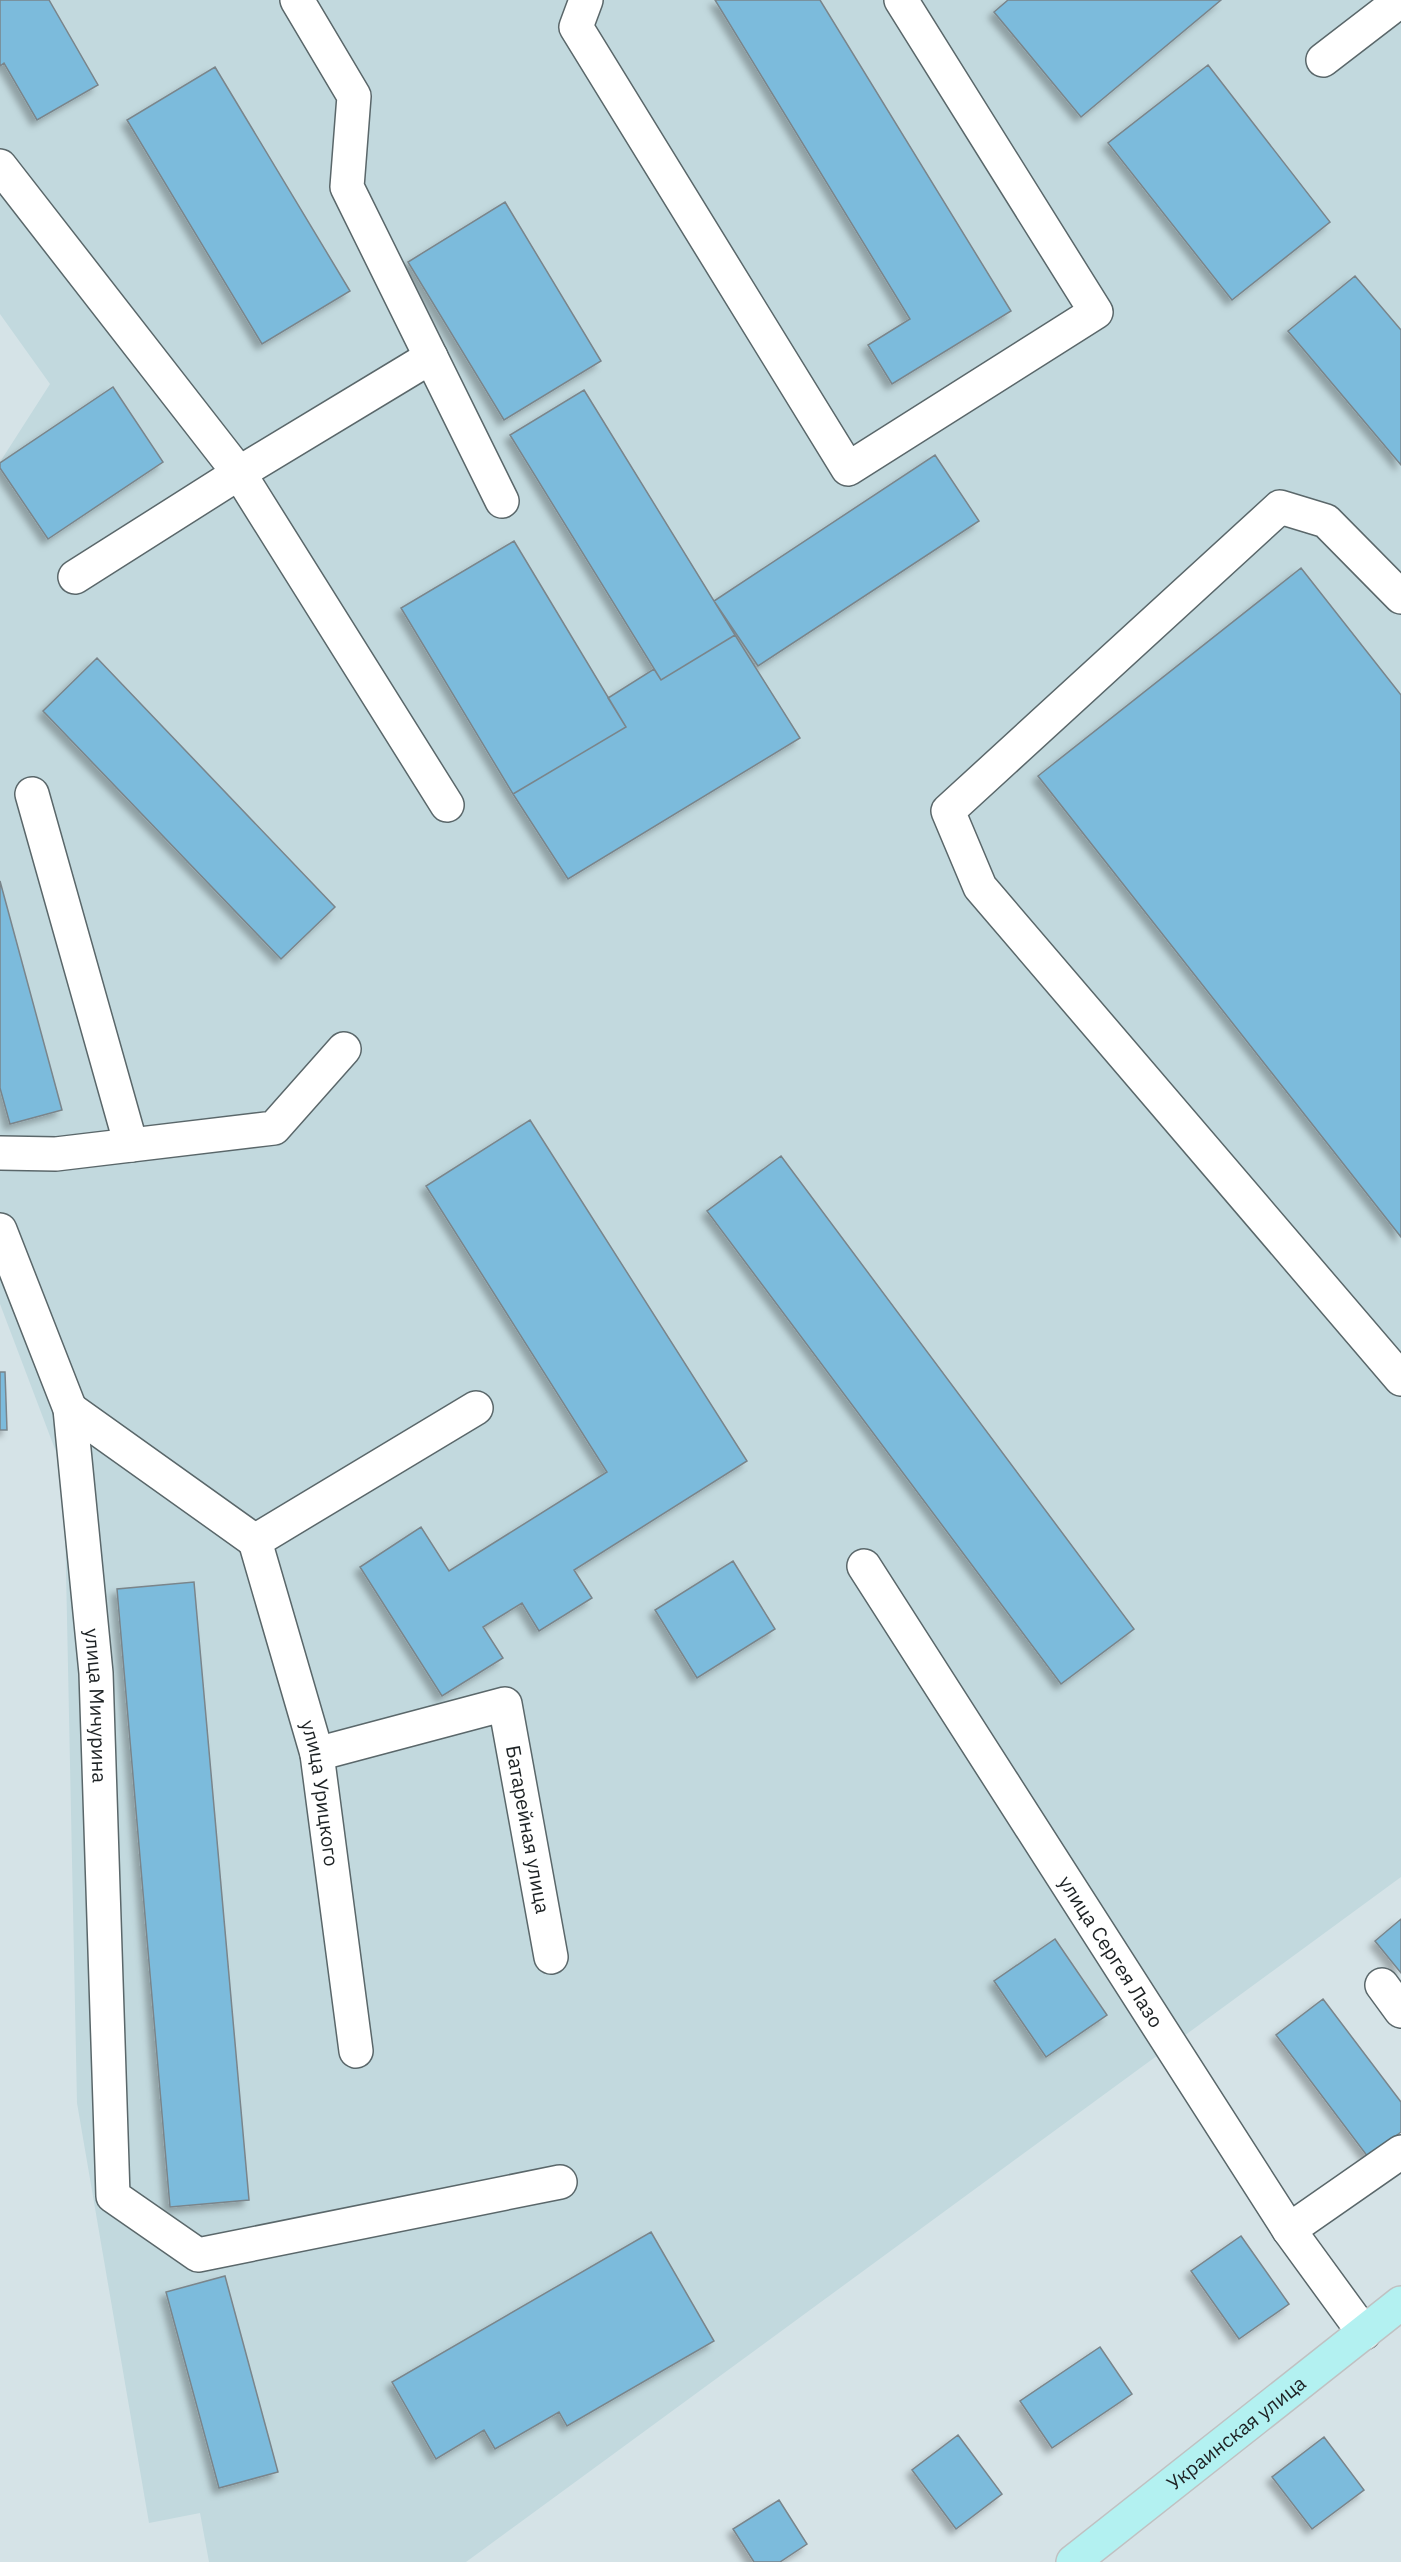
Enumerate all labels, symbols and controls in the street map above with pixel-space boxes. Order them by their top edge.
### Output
street label: улица Мичурина [79,1627,114,1784]
street label: улица Урицкого [295,1717,346,1868]
street label: Батарейная улица [500,1743,557,1916]
street label: улица Сергея Лазо [1053,1870,1170,2033]
street label: Украинская улица [1161,2369,1311,2496]

